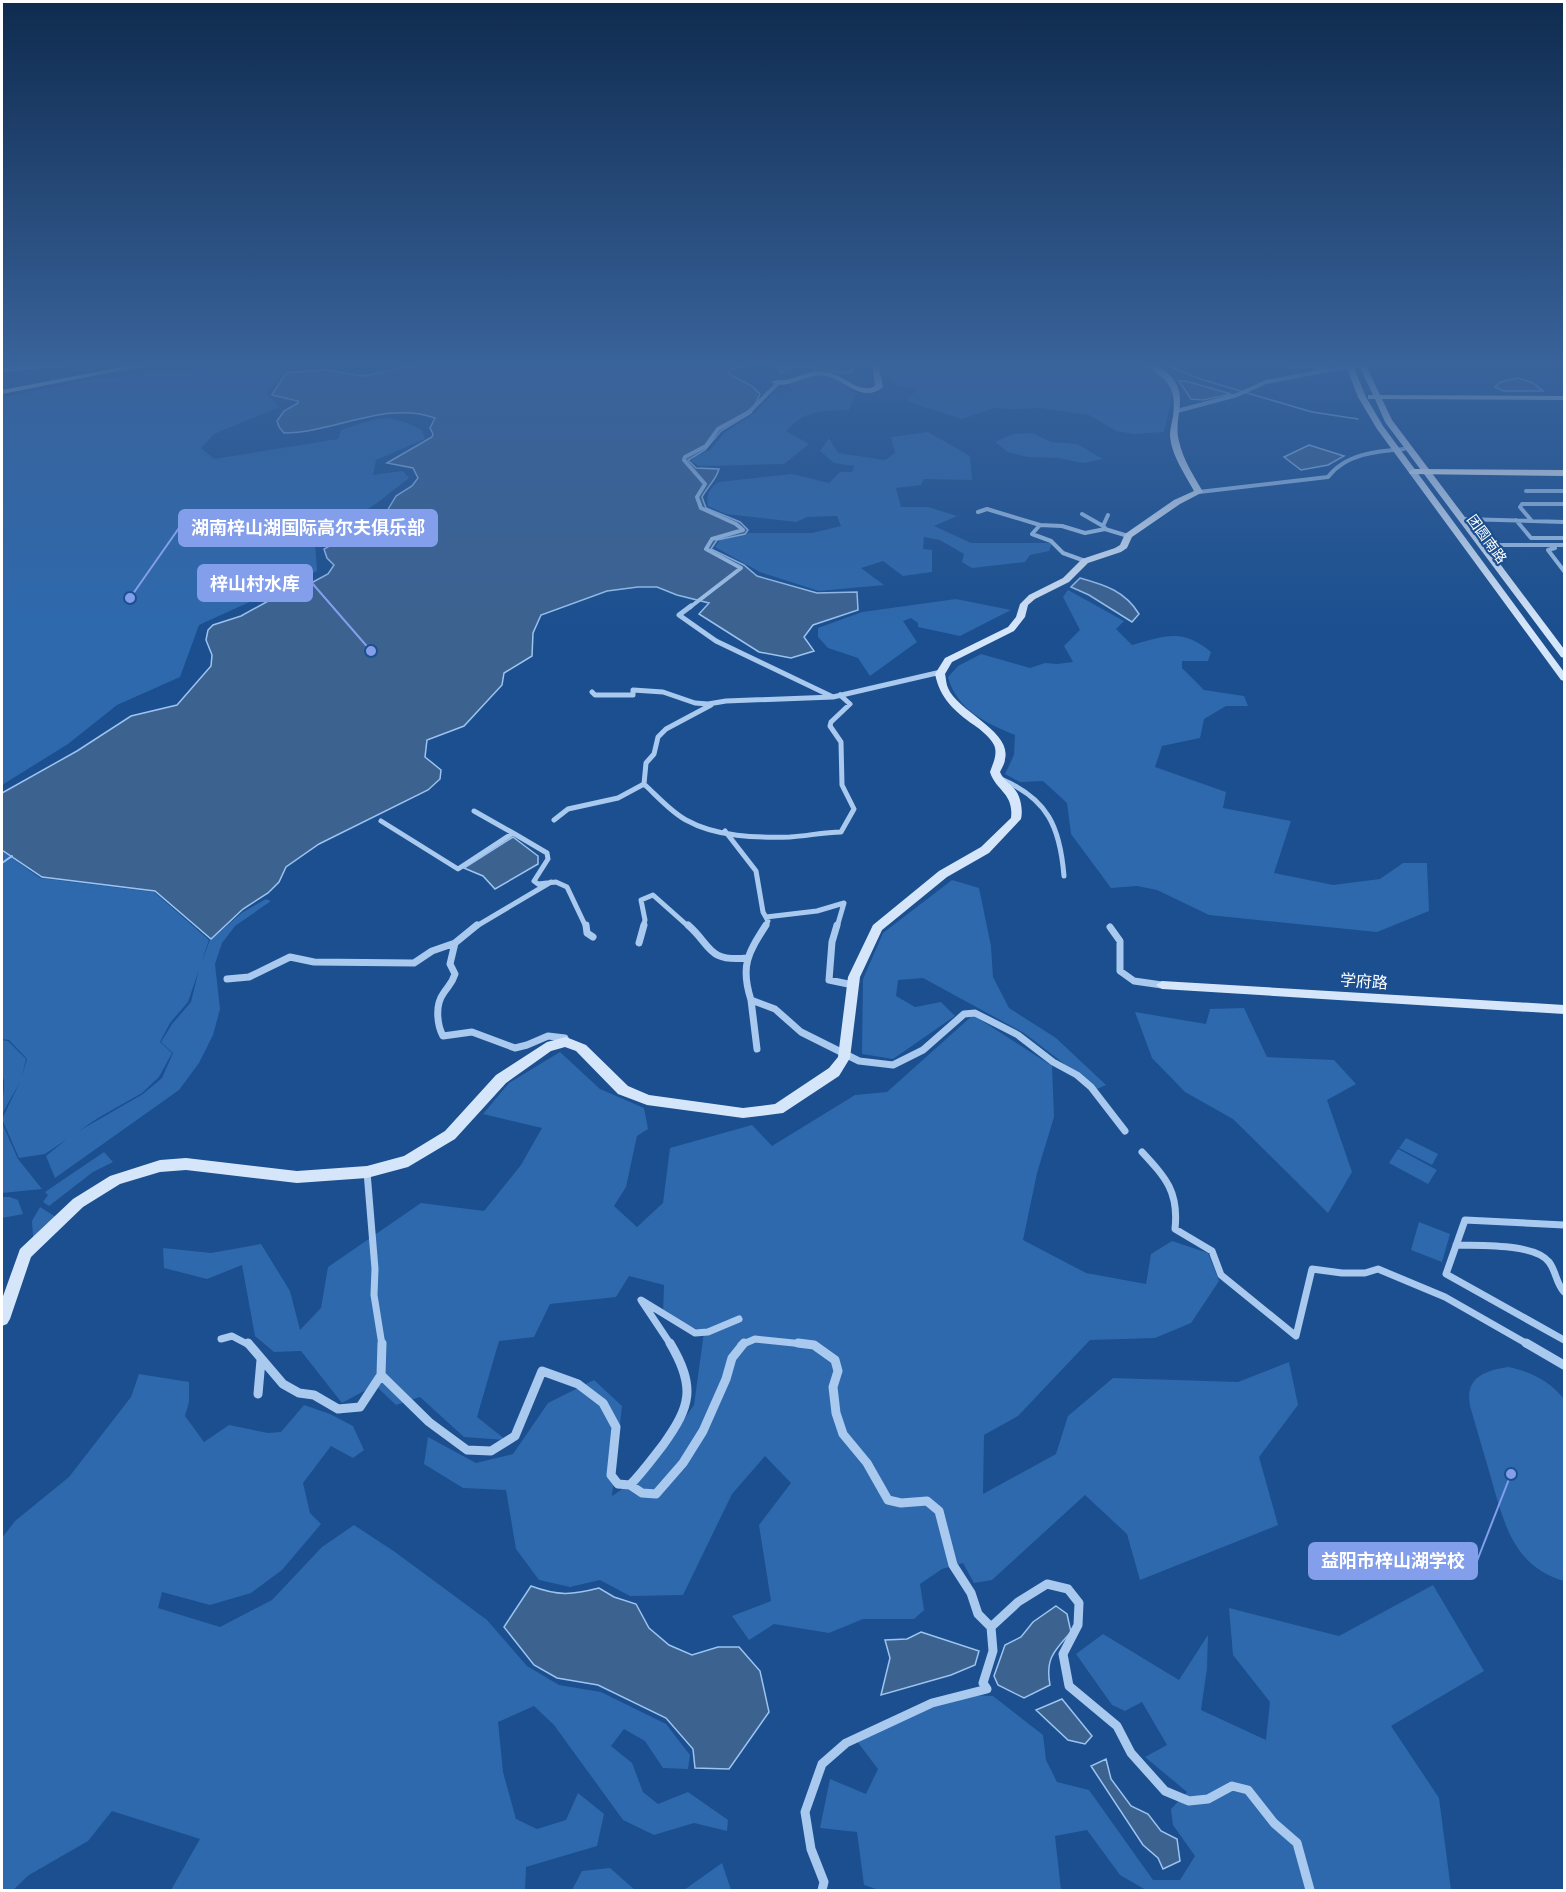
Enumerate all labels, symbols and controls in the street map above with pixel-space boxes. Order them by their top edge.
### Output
callout: 湖南梓山湖国际高尔夫俱乐部 [179,510,437,546]
street label: 团圆南路 [1464,512,1510,566]
text: 湖南梓山湖国际高尔夫俱乐部 [191,517,425,538]
callout: 梓山村水库 [198,565,312,601]
text: 梓山村水库 [210,573,300,594]
street label: 学府路 [1339,970,1389,992]
callout: 益阳市梓山湖学校 [1309,1543,1477,1579]
text: 益阳市梓山湖学校 [1321,1550,1465,1571]

